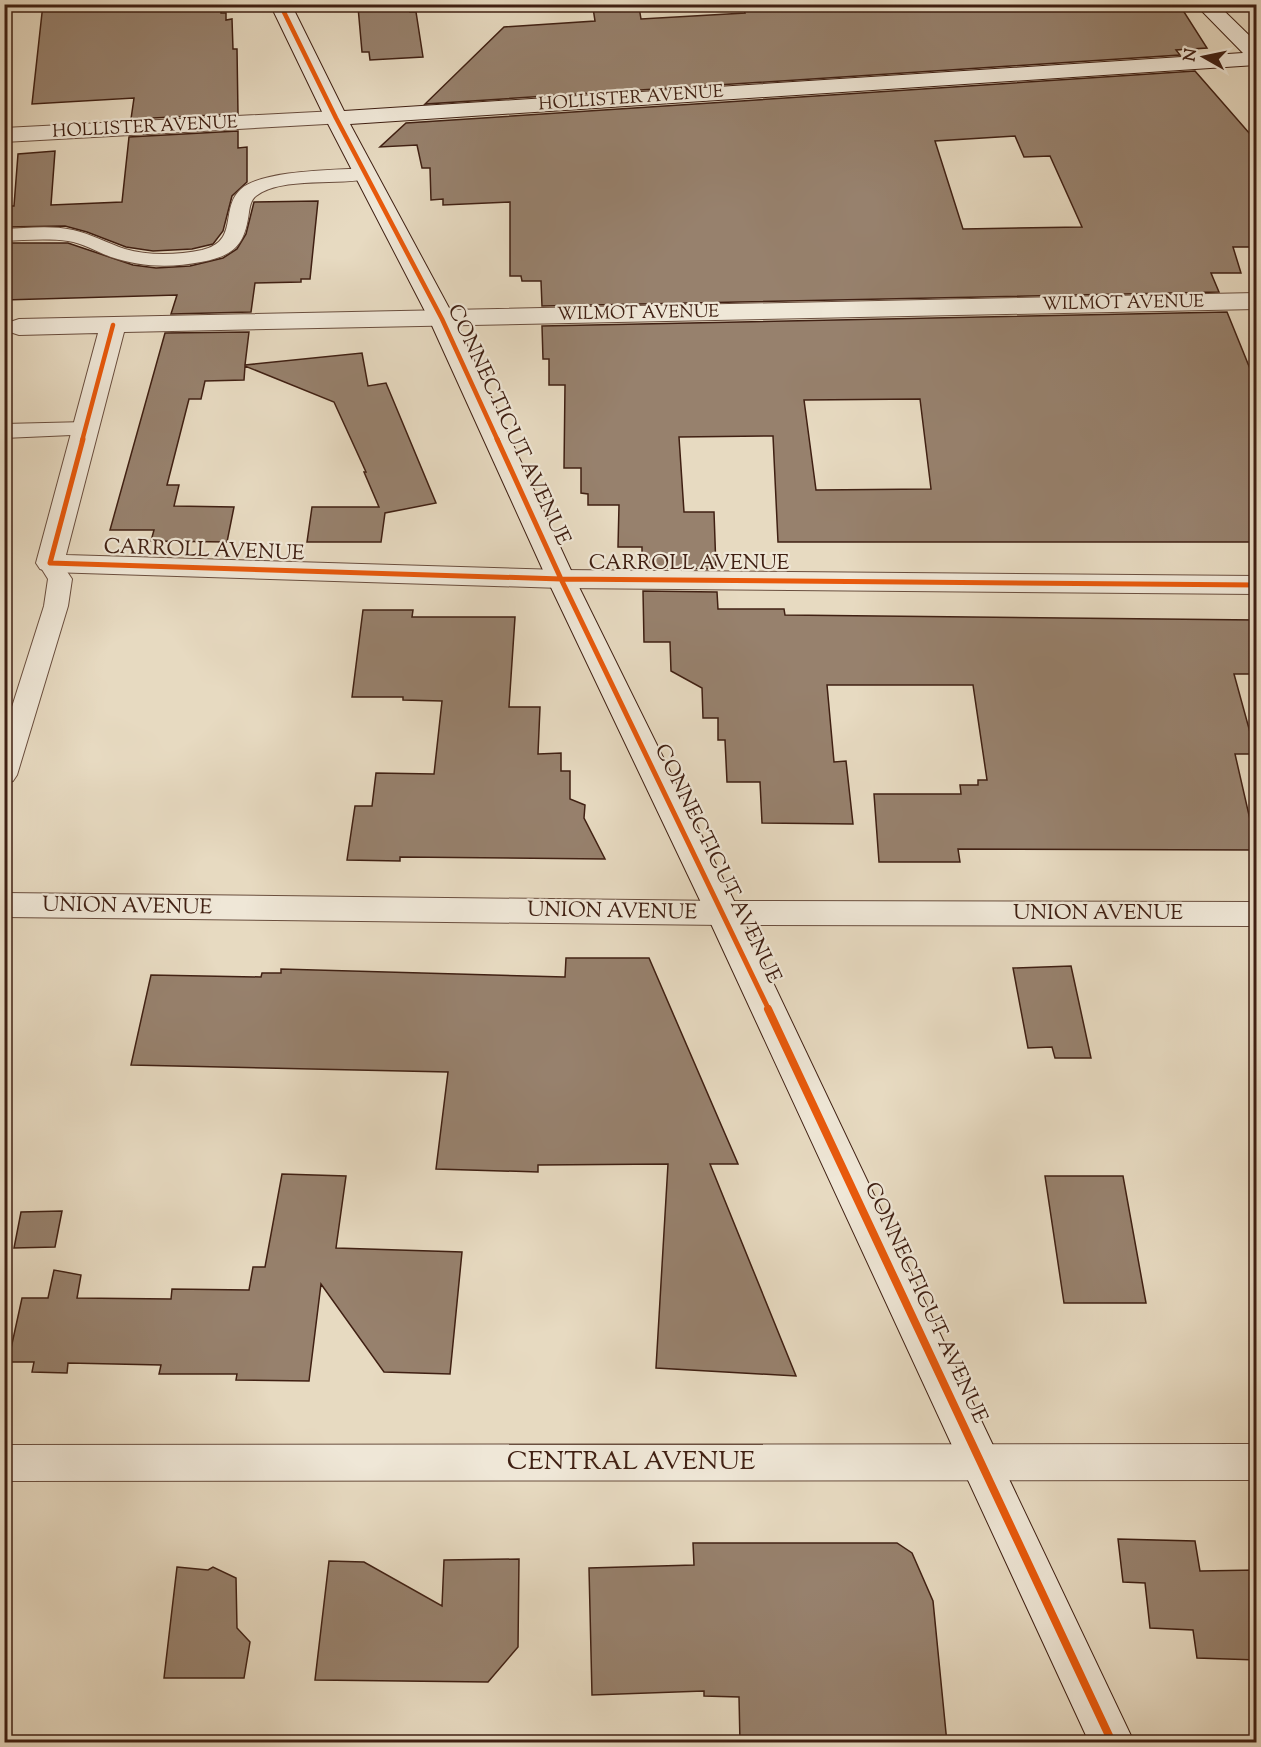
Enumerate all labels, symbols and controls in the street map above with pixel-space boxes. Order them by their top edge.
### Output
north arrow [1174,27,1234,87]
text: N [1179,47,1204,63]
street label: HOLLISTER AVENUE [538,80,725,118]
street label: HOLLISTER AVENUE [52,110,238,146]
street label: WILMOT AVENUE [1042,290,1204,318]
street label: CONNECTICUT AVENUE [439,300,577,551]
street label: WILMOT AVENUE [557,300,719,328]
street label: CARROLL AVENUE [103,533,305,570]
street label: CARROLL AVENUE [589,549,790,579]
street label: CONNECTICUT AVENUE [646,739,788,989]
street label: UNION AVENUE [42,891,212,923]
street label: UNION AVENUE [527,896,697,928]
street label: UNION AVENUE [1013,899,1183,929]
street label: CONNECTICUT AVENUE [856,1178,994,1429]
street label: CENTRAL AVENUE [507,1444,756,1481]

